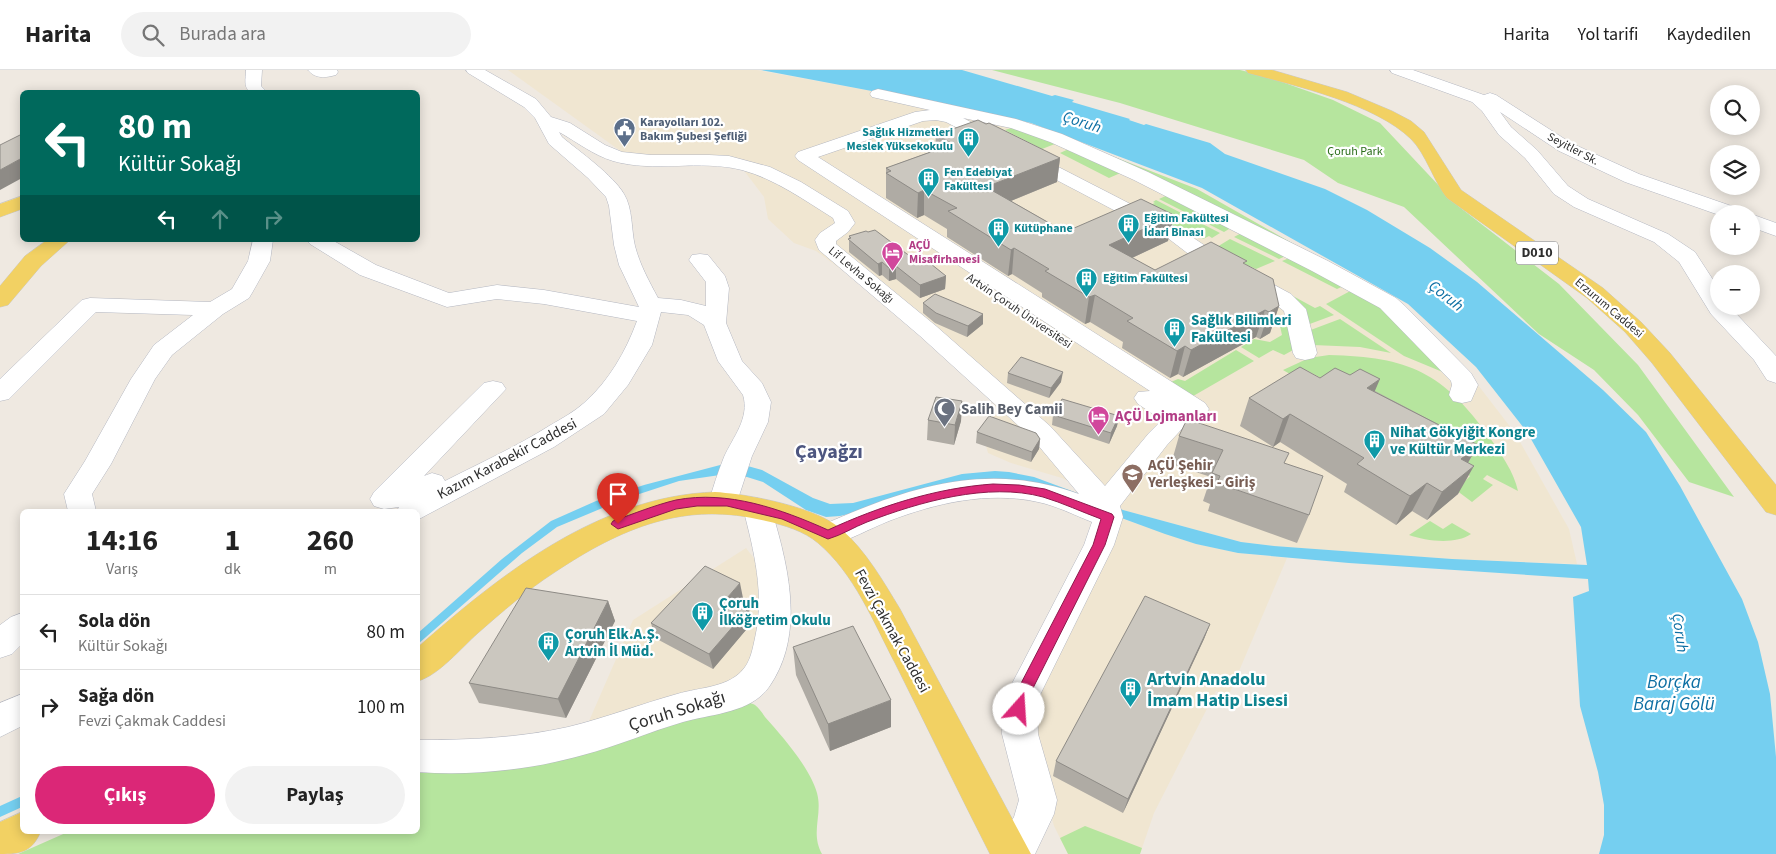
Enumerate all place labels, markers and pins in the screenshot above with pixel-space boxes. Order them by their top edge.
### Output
place label: Karayolları 102. Bakım Şubesi Şefliği [640,114,747,145]
public building icon: Karayolları 102. Bakım Şubesi Şefliği [612,117,636,148]
place label: Sağlık Hizmetleri Meslek Yüksekokulu [847,124,953,155]
building icon: Sağlık Hizmetleri Meslek Yüksekokulu [957,127,981,158]
place label: Fen Edebiyat Fakültesi [944,164,1012,195]
building icon: Fen Edebiyat Fakültesi [916,167,940,198]
place label: Eğitim Fakültesi İdari Binası [1144,210,1229,241]
building icon: Eğitim Fakültesi İdari Binası [1116,213,1140,244]
building icon: Kütüphane [986,216,1010,247]
place label: Kütüphane [1014,220,1073,237]
place label: AÇÜ Misafirhanesi [908,237,980,268]
hotel icon: AÇÜ Misafirhanesi [881,240,905,271]
building icon: Eğitim Fakültesi [1075,266,1099,297]
place label: Eğitim Fakültesi [1103,270,1188,287]
place label: Sağlık Bilimleri Fakültesi [1191,310,1292,348]
building icon: Sağlık Bilimleri Fakültesi [1163,317,1187,348]
mosque icon: Salih Bey Camii [933,397,957,428]
place label: Salih Bey Camii [961,399,1063,420]
hotel icon: AÇÜ Lojmanları [1087,404,1111,435]
place label: AÇÜ Lojmanları [1114,406,1217,427]
place label: Nihat Gökyiğit Kongre ve Kültür Merkezi [1390,422,1536,460]
building icon: Nihat Gökyiğit Kongre ve Kültür Merkezi [1362,429,1386,460]
place label: AÇÜ Şehir Yerleşkesi - Giriş [1147,455,1256,493]
school or university icon: AÇÜ Şehir Yerleşkesi - Giriş [1120,462,1144,493]
pin [597,473,639,524]
place label: Çoruh İlköğretim Okulu [719,593,831,631]
building icon: Çoruh İlköğretim Okulu [691,600,715,631]
place label: Çoruh Elk.A.Ş. Artvin İl Müd. [564,624,659,662]
building icon: Çoruh Elk.A.Ş. Artvin İl Müd. [537,631,561,662]
place label: Artvin Anadolu İmam Hatip Lisesi [1146,667,1288,713]
building icon: Artvin Anadolu İmam Hatip Lisesi [1119,677,1143,708]

